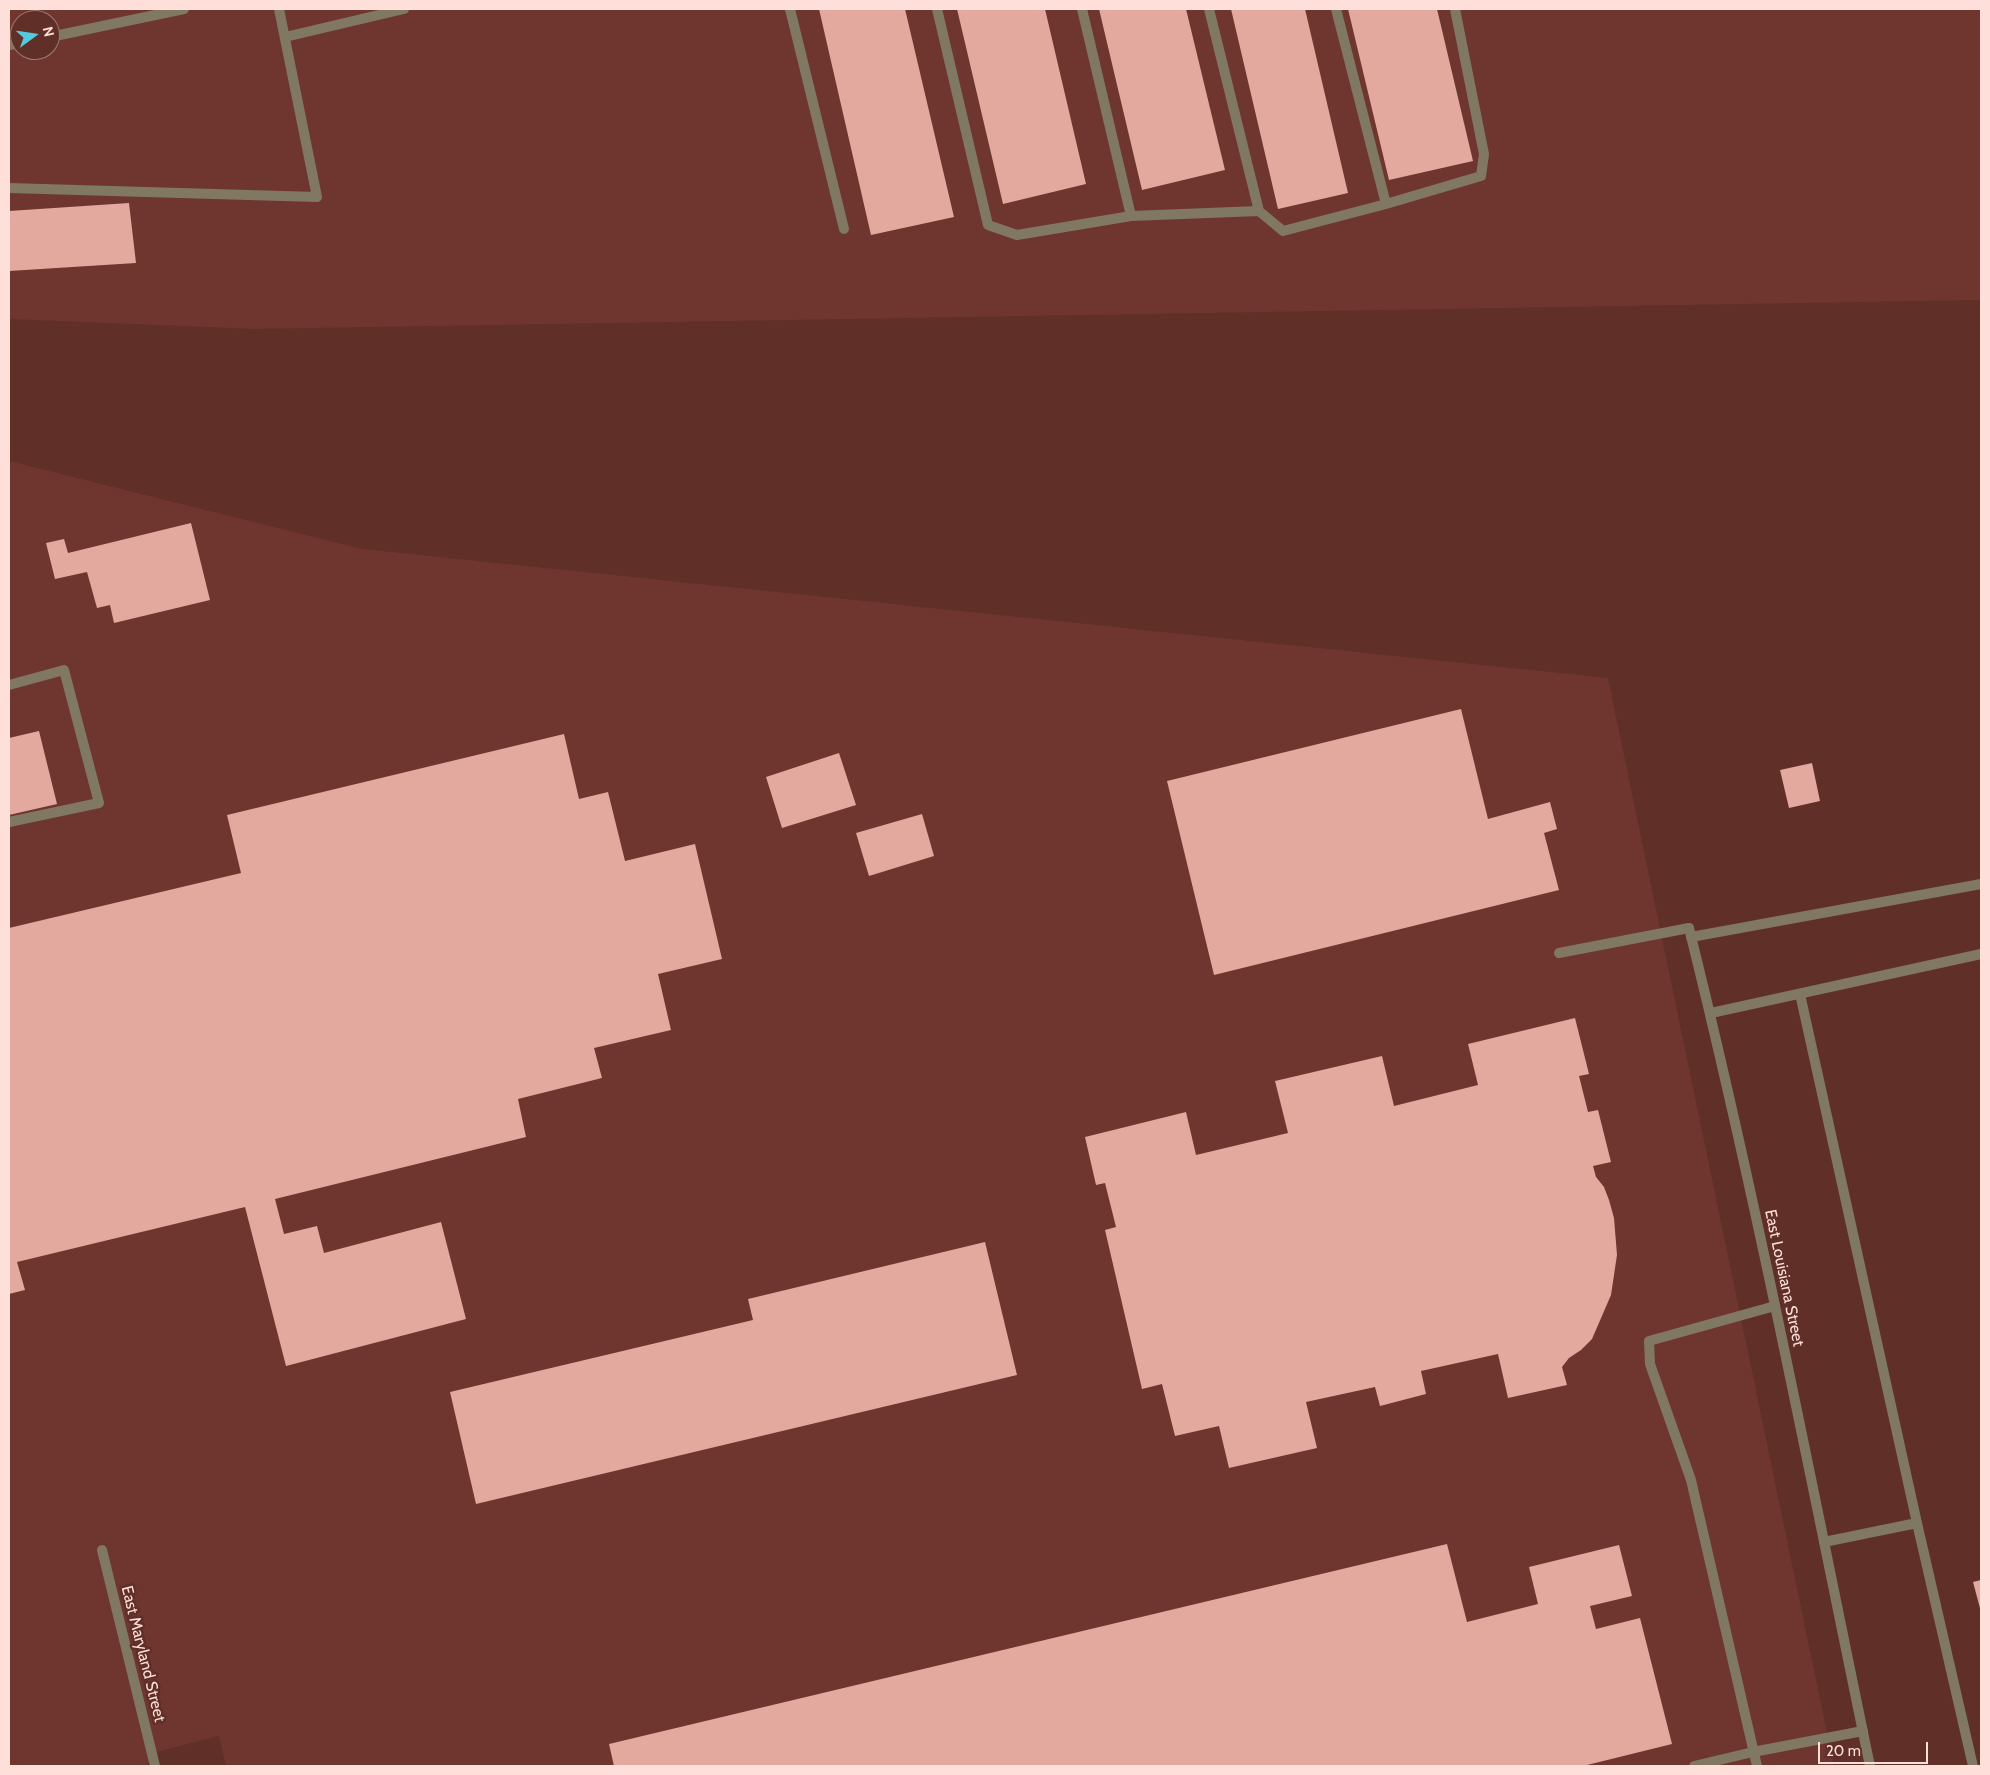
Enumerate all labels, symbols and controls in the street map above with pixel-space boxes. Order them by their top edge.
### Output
north arrow [10,10,60,60]
text: N [39,25,59,39]
street label: East Louisiana Street [1760,1208,1808,1348]
street label: East Maryland Street [117,1584,169,1724]
scale bar [1820,1732,1930,1764]
text: 20 m [1826,1742,1861,1760]

